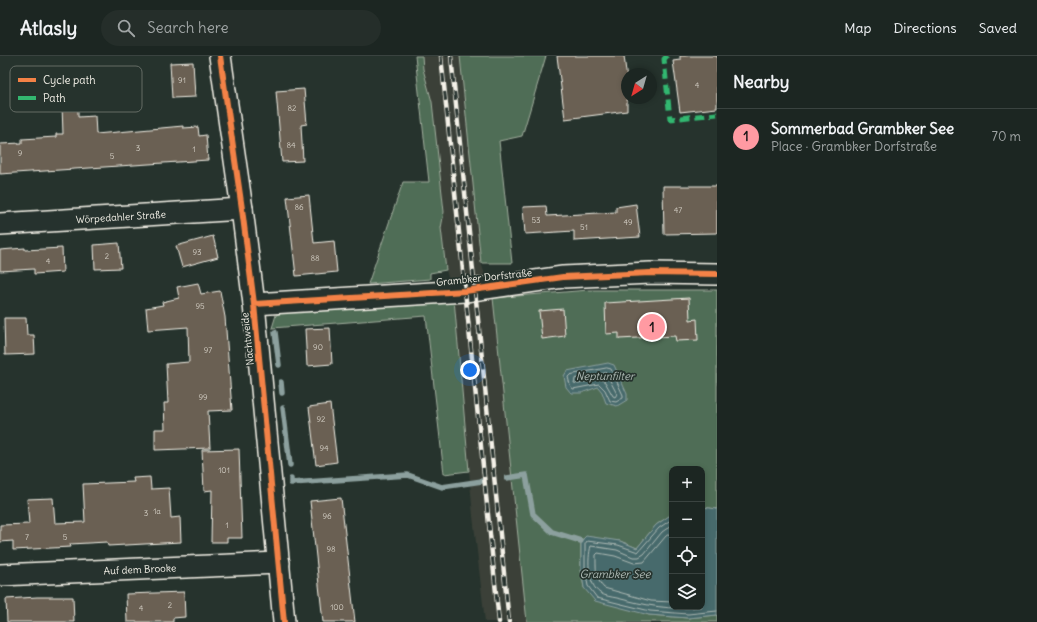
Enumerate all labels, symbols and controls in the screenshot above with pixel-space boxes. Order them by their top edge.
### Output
search box [101,10,381,46]
text: Atlasly [20,16,77,40]
icon: search [115,17,137,39]
text: Search here [147,18,229,37]
text: Map [844,19,871,37]
text: Directions [893,19,957,37]
text: Saved [979,19,1017,37]
legend [10,66,142,112]
north arrow [621,68,657,104]
text: Nearby [733,71,789,93]
text: Cycle path [43,73,96,87]
house number: 91 [178,75,186,85]
house number: 4 [695,80,700,90]
text: Path [43,91,66,105]
house number: 82 [288,103,297,113]
text: Sommerbad Grambker See [771,119,954,138]
text: 1 [743,128,749,145]
text: 70 m [992,128,1021,145]
text: Place · Grambker Dorfstraße [771,138,937,155]
house number: 84 [286,140,296,150]
house number: 3 [136,143,141,153]
house number: 1 [192,144,196,154]
house number: 9 [18,148,23,158]
house number: 5 [110,151,115,161]
house number: 86 [294,202,304,212]
house number: 47 [674,205,682,215]
street label: Wörpedahler Straße [75,208,166,226]
house number: 53 [531,215,541,225]
house number: 49 [623,217,633,227]
house number: 51 [580,222,588,232]
house number: 93 [192,247,202,257]
house number: 2 [105,251,110,261]
house number: 88 [310,253,320,263]
house number: 4 [46,256,51,266]
street label: Grambker Dorfstraße [435,266,533,289]
house number: 95 [195,301,205,311]
street label: Nachtweide [238,312,257,366]
pin: 1 [639,312,665,342]
house number: 90 [313,342,323,352]
house number: 97 [204,345,212,355]
your location [460,360,480,380]
water label: Neptunfilter [576,369,636,383]
house number: 99 [198,392,208,402]
house number: 92 [317,414,326,424]
house number: 94 [319,443,329,453]
house number: 101 [218,465,230,475]
map controls [669,466,705,610]
button: + [669,466,705,502]
button: − [669,502,705,538]
house number: 1a [153,506,161,516]
house number: 3 [144,508,149,518]
house number: 96 [322,511,332,521]
house number: 1 [225,520,229,530]
house number: 7 [25,532,29,542]
house number: 5 [63,532,68,542]
button: locate [669,538,705,574]
house number: 98 [326,544,336,554]
street label: Auf dem Brooke [103,561,176,578]
water label: Grambker See [580,567,651,581]
button: layers [669,574,705,610]
house number: 2 [168,600,173,610]
house number: 100 [330,602,344,612]
house number: 4 [139,603,144,613]

